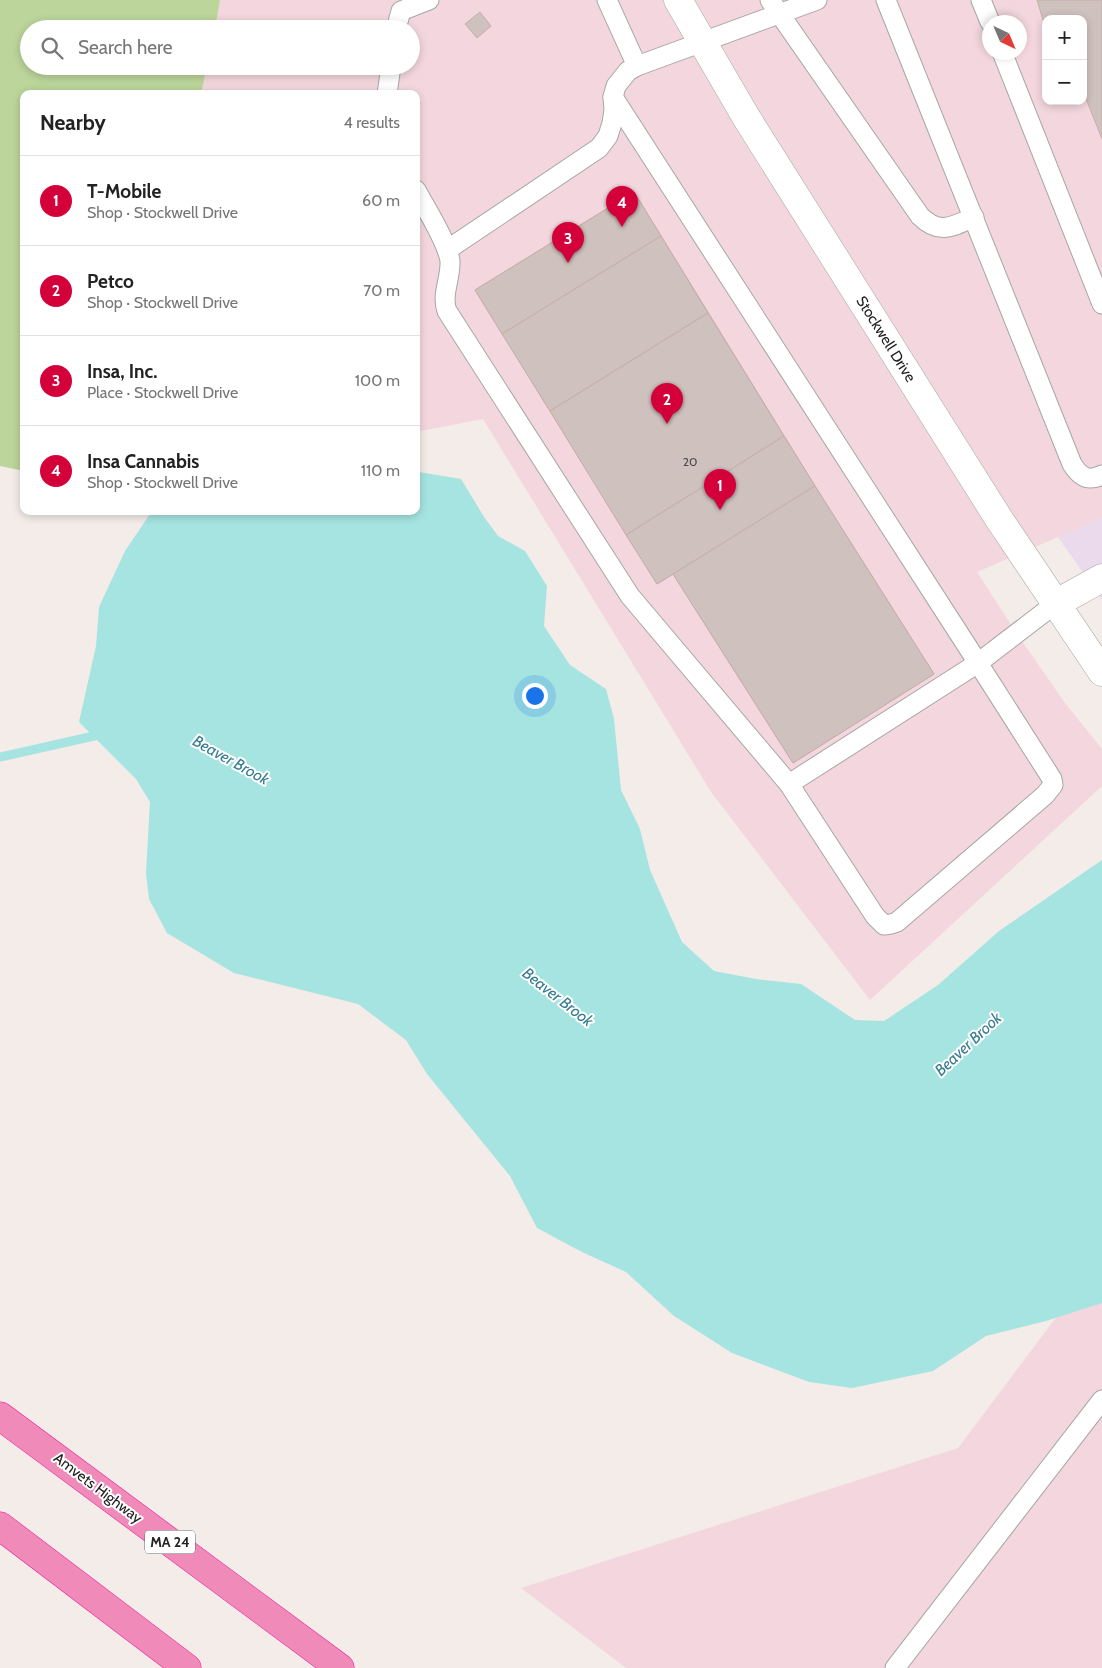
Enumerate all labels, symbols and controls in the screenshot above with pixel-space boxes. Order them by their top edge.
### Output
north arrow [982,15,1027,60]
map controls [1042,15,1087,105]
button: + [1042,15,1087,60]
search box [20,20,420,75]
icon: search [38,34,66,62]
text: Search here [78,36,172,59]
button: − [1042,60,1087,105]
text: Nearby [40,110,106,135]
text: 4 results [343,113,400,132]
text: T-Mobile [87,180,161,203]
pin: 4 [606,186,638,227]
text: 1 [53,191,59,210]
text: 60 m [362,191,400,210]
text: Shop · Stockwell Drive [87,203,238,222]
pin: 3 [552,222,584,263]
text: Petco [87,270,134,293]
text: 2 [52,281,60,300]
text: 70 m [363,281,400,300]
text: Shop · Stockwell Drive [87,293,238,312]
street label: Stockwell Drive [852,293,920,386]
text: Insa, Inc. [87,360,157,383]
text: 3 [52,371,60,390]
text: 100 m [355,371,400,390]
text: Place · Stockwell Drive [87,383,238,402]
pin: 2 [651,383,683,424]
text: Insa Cannabis [87,450,199,473]
house number: 20 [683,454,697,469]
text: 4 [51,461,61,480]
text: 110 m [361,461,400,480]
pin: 1 [704,469,736,510]
text: Shop · Stockwell Drive [87,473,238,492]
your location [522,683,548,709]
water label: Beaver Brook [189,731,274,789]
water label: Beaver Brook [519,964,598,1031]
water label: Beaver Brook [931,1007,1006,1080]
street label: Amvets Highway [50,1449,146,1527]
road number: MA 24 [145,1530,195,1554]

